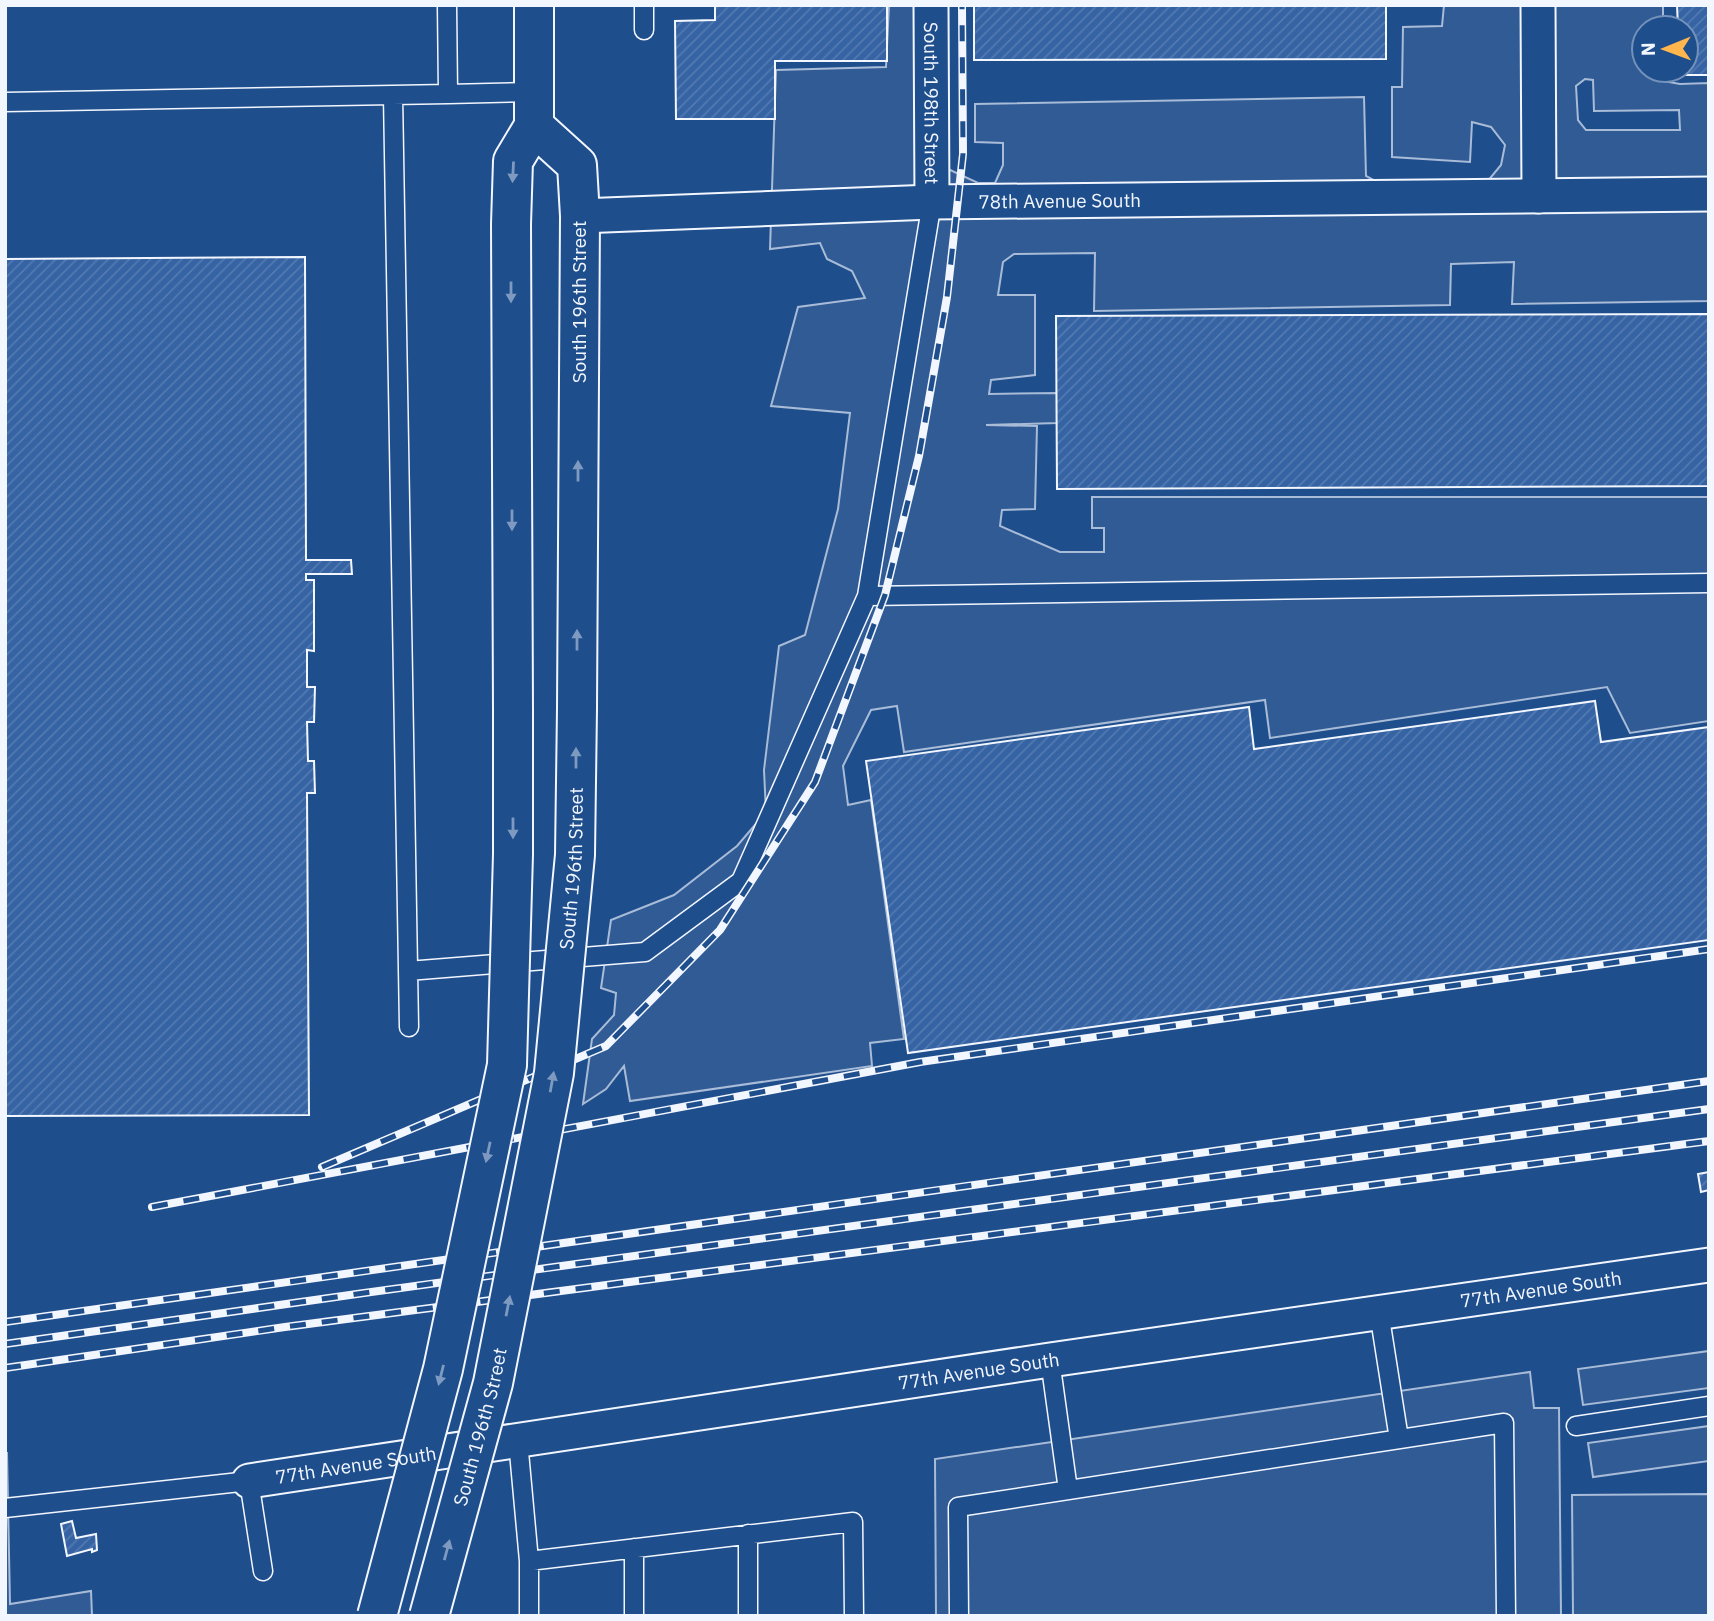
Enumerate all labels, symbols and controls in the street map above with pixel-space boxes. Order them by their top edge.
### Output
north arrow [1630,14,1700,84]
street label: South 198th Street [919,22,944,184]
text: N [1636,42,1660,56]
one-way arrow [507,162,518,184]
street label: 78th Avenue South [978,188,1141,214]
street label: South 196th Street [567,221,591,383]
one-way arrow [505,282,517,304]
one-way arrow [572,459,584,481]
one-way arrow [506,509,518,531]
one-way arrow [571,628,583,650]
one-way arrow [570,747,582,769]
street label: South 196th Street [554,787,588,951]
one-way arrow [507,818,519,840]
one-way arrow [546,1071,557,1093]
one-way arrow [483,1141,494,1163]
street label: 77th Avenue South [1459,1266,1623,1313]
one-way arrow [503,1294,514,1316]
street label: South 196th Street [448,1346,512,1509]
street label: 77th Avenue South [896,1347,1061,1395]
one-way arrow [435,1364,446,1386]
street label: 77th Avenue South [274,1441,438,1489]
one-way arrow [442,1539,453,1561]

